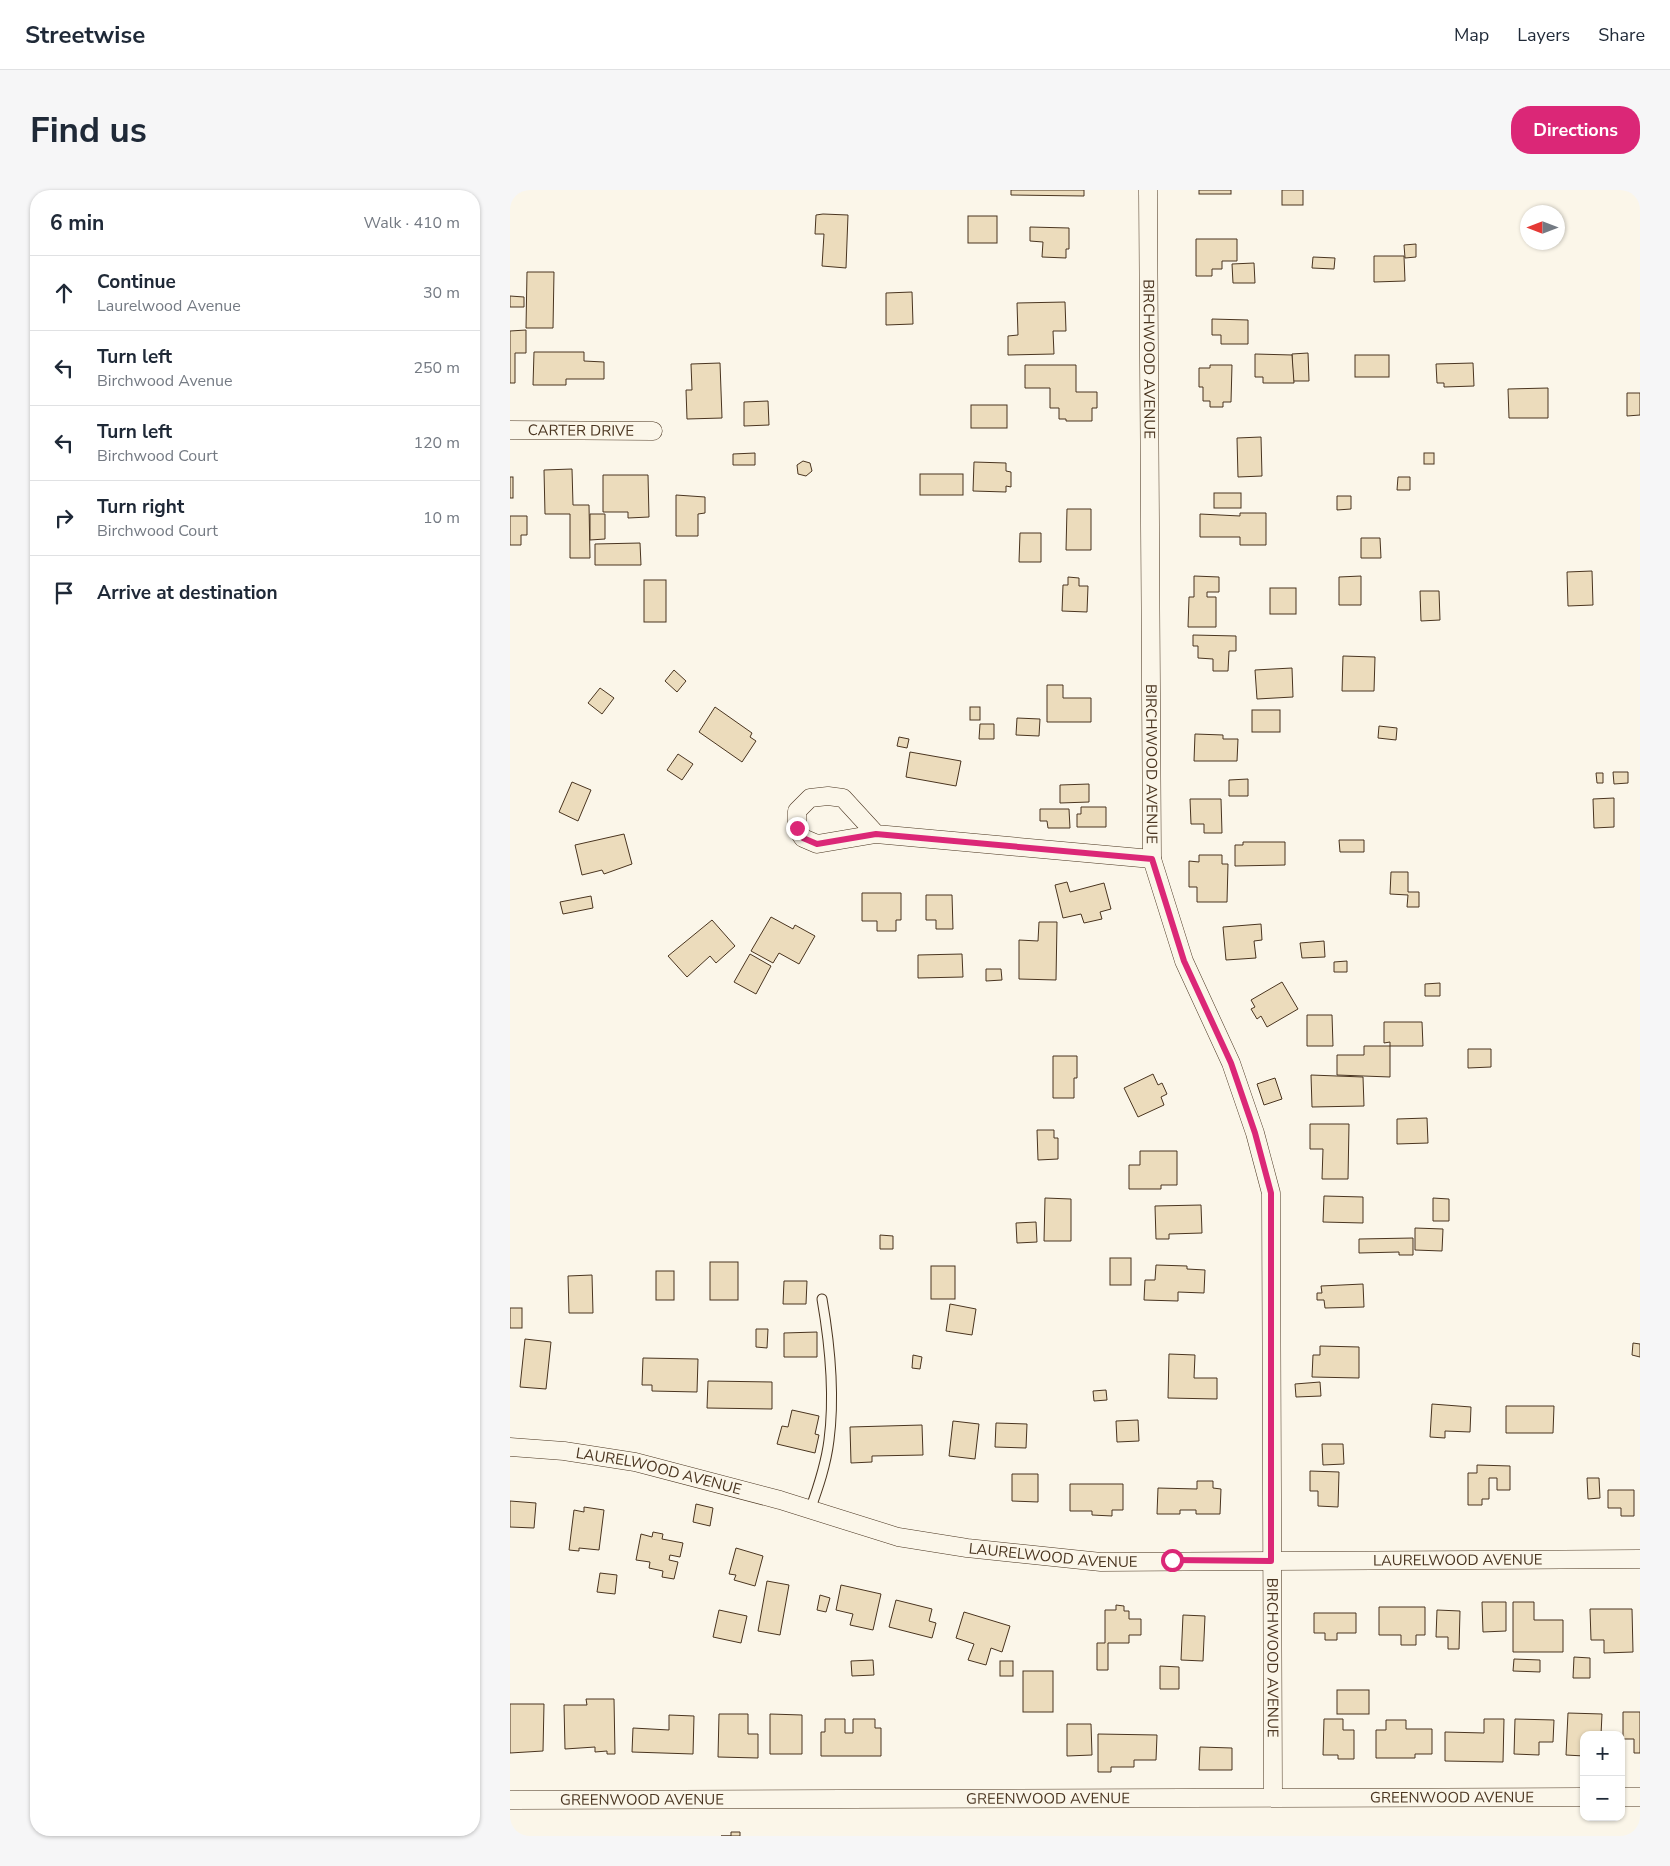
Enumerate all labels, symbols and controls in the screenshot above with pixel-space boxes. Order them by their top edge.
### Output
text: Streetwise [25,19,145,51]
text: Map [1454,23,1489,47]
text: Layers [1517,23,1570,47]
text: Share [1598,23,1645,47]
button: Directions [1511,106,1640,154]
text: Find us [30,107,147,154]
north arrow [1520,205,1565,250]
text: 6 min [50,209,104,237]
text: Walk · 410 m [364,212,460,234]
text: Continue [97,269,176,295]
icon: ahead [50,279,78,307]
street label: BIRCHWOOD AVENUE [1139,279,1159,439]
text: 30 m [423,282,460,304]
text: Laurelwood Avenue [97,295,241,317]
text: Turn left [97,344,172,370]
icon: left [50,354,78,382]
text: 250 m [413,357,460,379]
text: Birchwood Avenue [97,370,233,392]
text: Turn left [97,419,172,445]
street label: CARTER DRIVE [528,420,634,441]
icon: left [50,429,78,457]
text: 120 m [413,432,460,454]
text: Birchwood Court [97,445,218,467]
text: Turn right [97,494,184,520]
icon: right [50,504,78,532]
text: 10 m [423,507,460,529]
text: Birchwood Court [97,520,218,542]
icon: arrive [50,579,78,607]
text: Arrive at destination [97,580,278,606]
street label: BIRCHWOOD AVENUE [1141,684,1162,844]
route end [786,817,809,840]
street label: LAURELWOOD AVENUE [574,1443,744,1499]
street label: LAURELWOOD AVENUE [968,1538,1138,1572]
route start [1161,1549,1184,1572]
street label: LAURELWOOD AVENUE [1373,1550,1543,1570]
street label: BIRCHWOOD AVENUE [1262,1578,1283,1738]
map controls [1580,1731,1625,1821]
button: + [1580,1731,1625,1776]
button: − [1580,1776,1625,1821]
street label: GREENWOOD AVENUE [1370,1787,1534,1808]
street label: GREENWOOD AVENUE [966,1788,1130,1809]
street label: GREENWOOD AVENUE [560,1789,724,1810]

